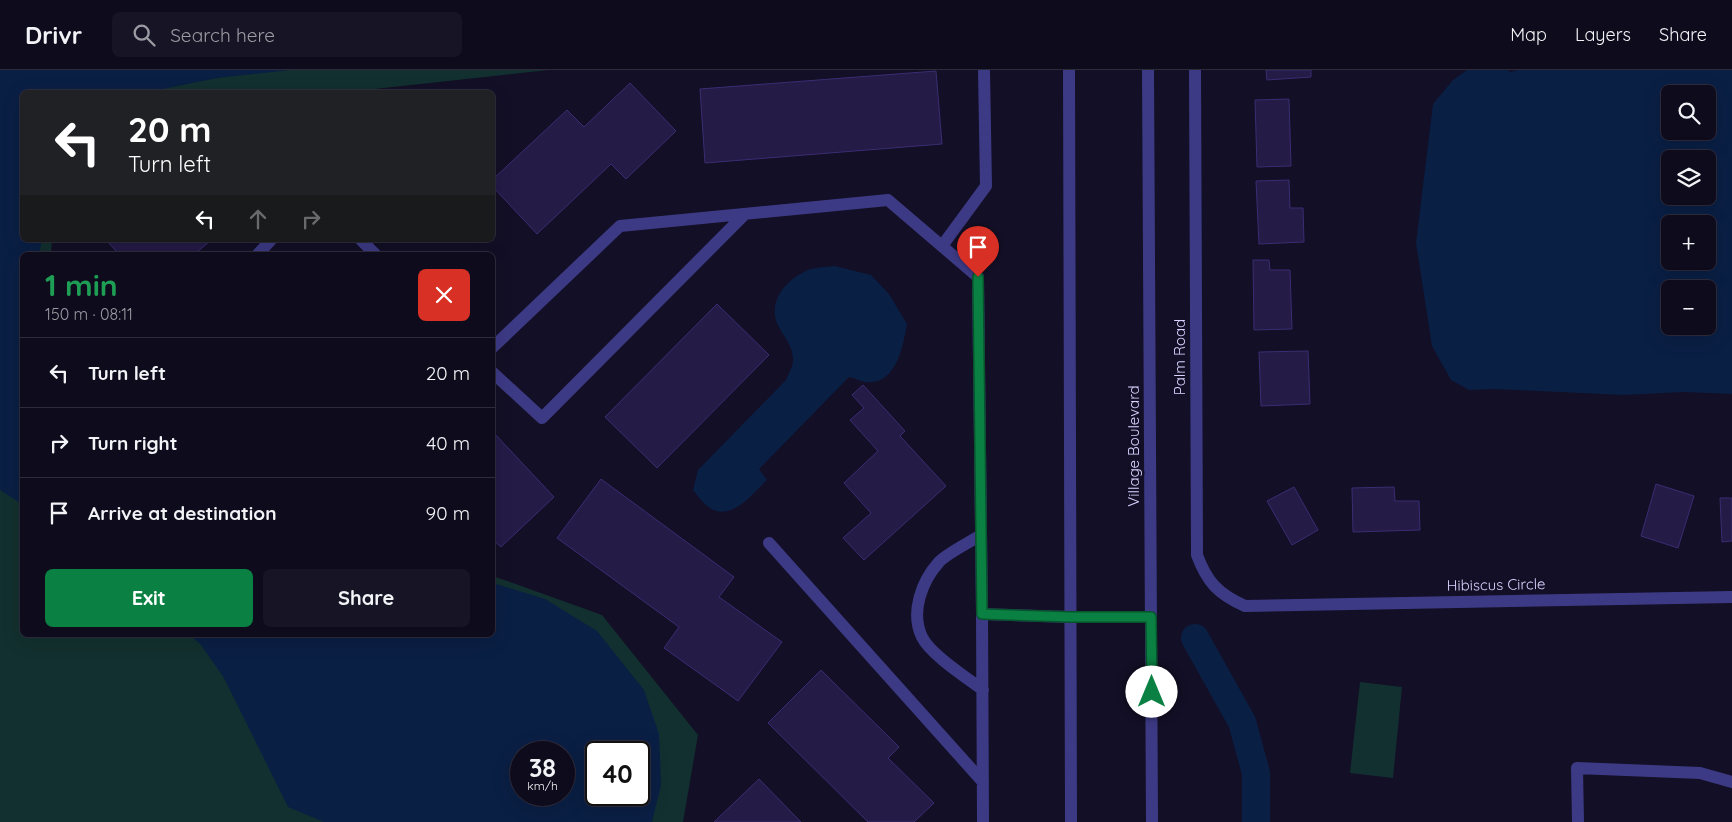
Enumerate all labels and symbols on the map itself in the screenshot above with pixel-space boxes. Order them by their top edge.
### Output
pin [957,226,999,277]
street label: Palm Road [1170,319,1189,395]
street label: Village Boulevard [1124,385,1143,507]
street label: Hibiscus Circle [1446,574,1546,595]
position arrow [1125,665,1177,717]
speed limit sign: 40 [585,741,650,806]

